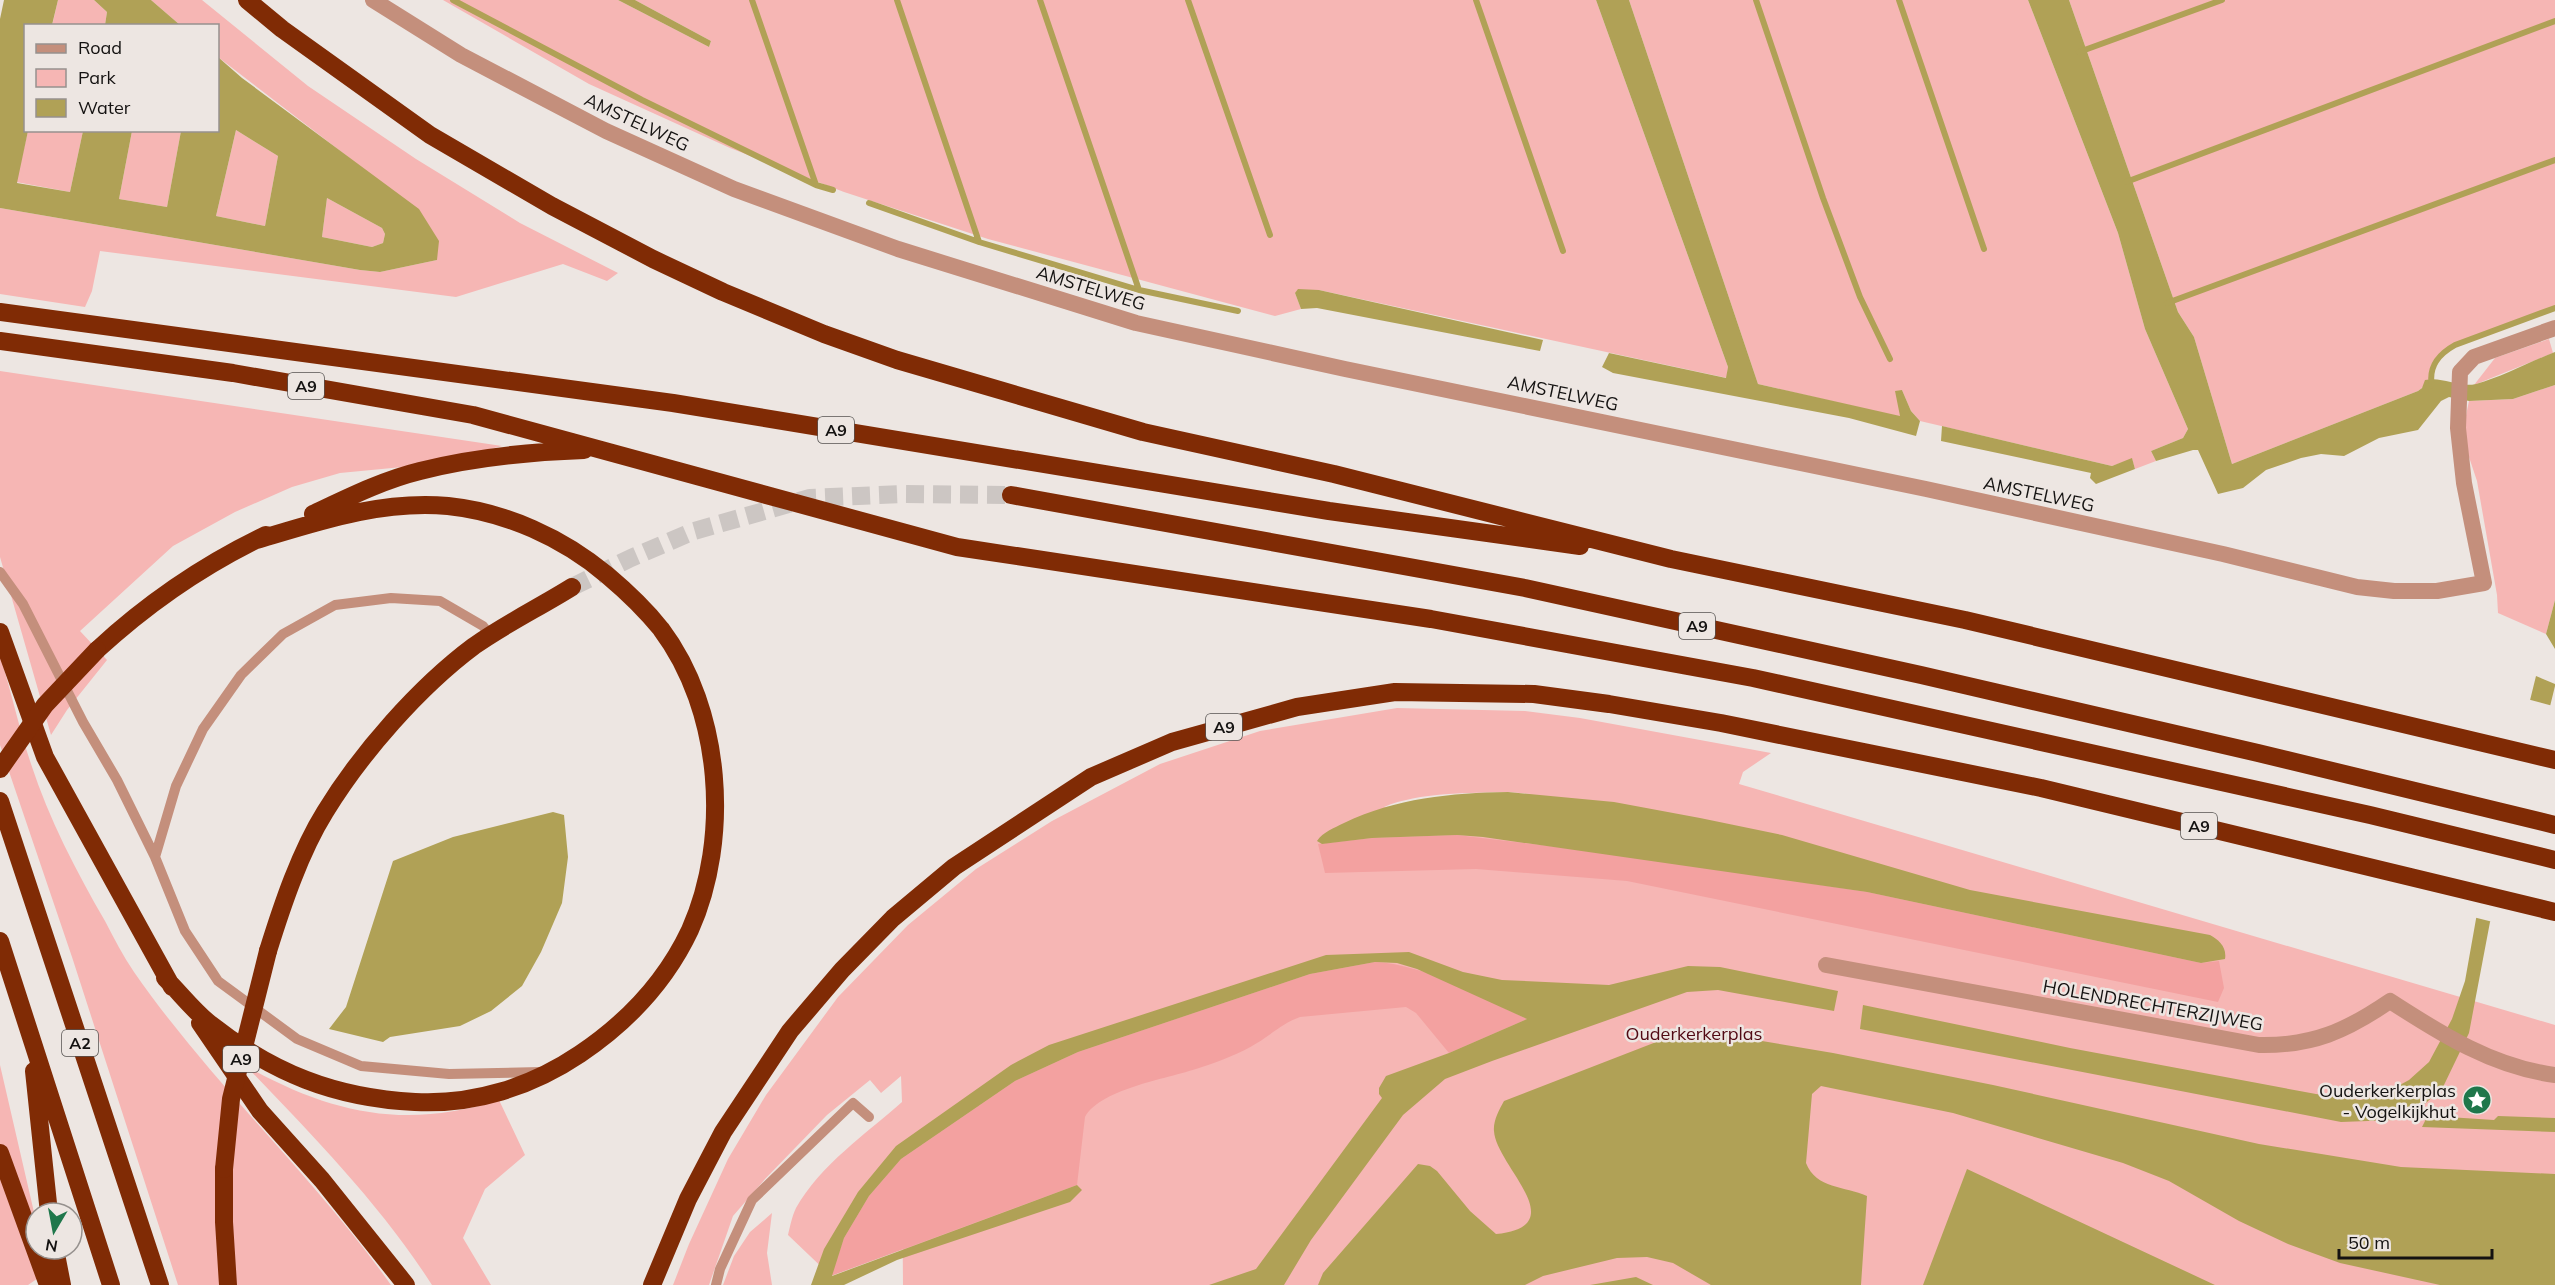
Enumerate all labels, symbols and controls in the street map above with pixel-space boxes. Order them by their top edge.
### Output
legend [24,24,219,132]
text: Road [78,36,122,59]
text: Park [78,66,117,89]
street label: AMSTELWEG [581,88,693,156]
text: Water [78,96,131,119]
street label: AMSTELWEG [1034,261,1148,315]
street label: AMSTELWEG [1505,370,1621,416]
road number: A9 [288,373,324,399]
road number: A9 [818,417,854,443]
street label: AMSTELWEG [1981,471,2097,517]
road number: A9 [1679,613,1715,639]
road number: A9 [1206,714,1242,740]
road number: A9 [2181,813,2217,839]
street label: HOLENDRECHTERZIJWEG [2041,974,2265,1036]
park label: Ouderkerkerplas [1626,1022,1763,1045]
road number: A2 [62,1030,98,1056]
road number: A9 [223,1046,259,1072]
place label: Ouderkerkerplas - Vogelkijkhut [2319,1079,2456,1123]
place icon: Ouderkerkerplas - Vogelkijkhut [2461,1084,2493,1116]
north arrow [24,1201,84,1261]
scale bar [2339,1222,2492,1260]
text: 50 m [2348,1231,2390,1254]
text: N [44,1235,59,1257]

